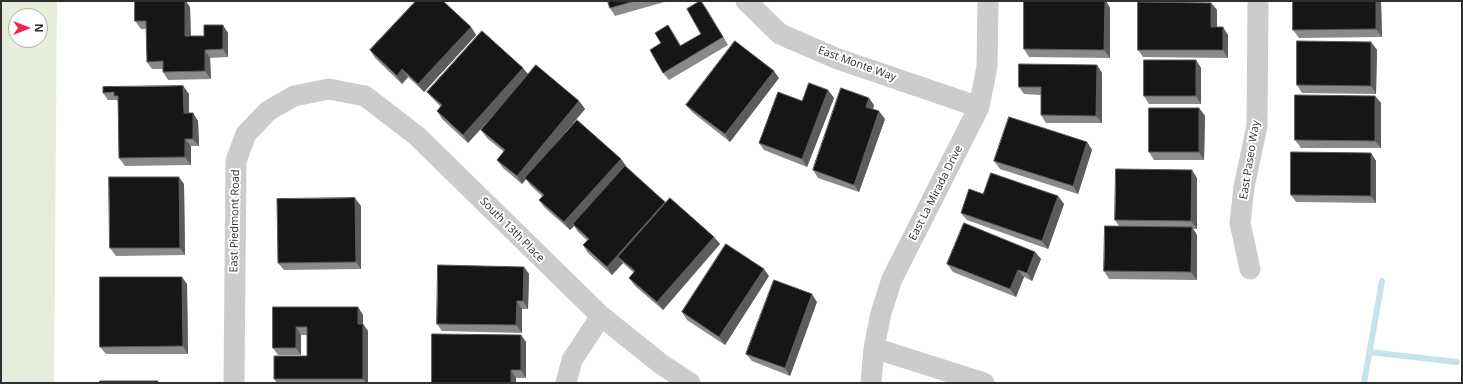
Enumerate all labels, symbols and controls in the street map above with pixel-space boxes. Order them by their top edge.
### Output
north arrow [8,8,48,48]
text: N [32,24,47,32]
street label: East Monte Way [816,44,898,84]
street label: East Paseo Way [1237,120,1263,200]
street label: East La Mirada Drive [906,143,966,243]
street label: East Piedmont Road [228,169,242,273]
street label: South 13th Place [477,195,547,265]

